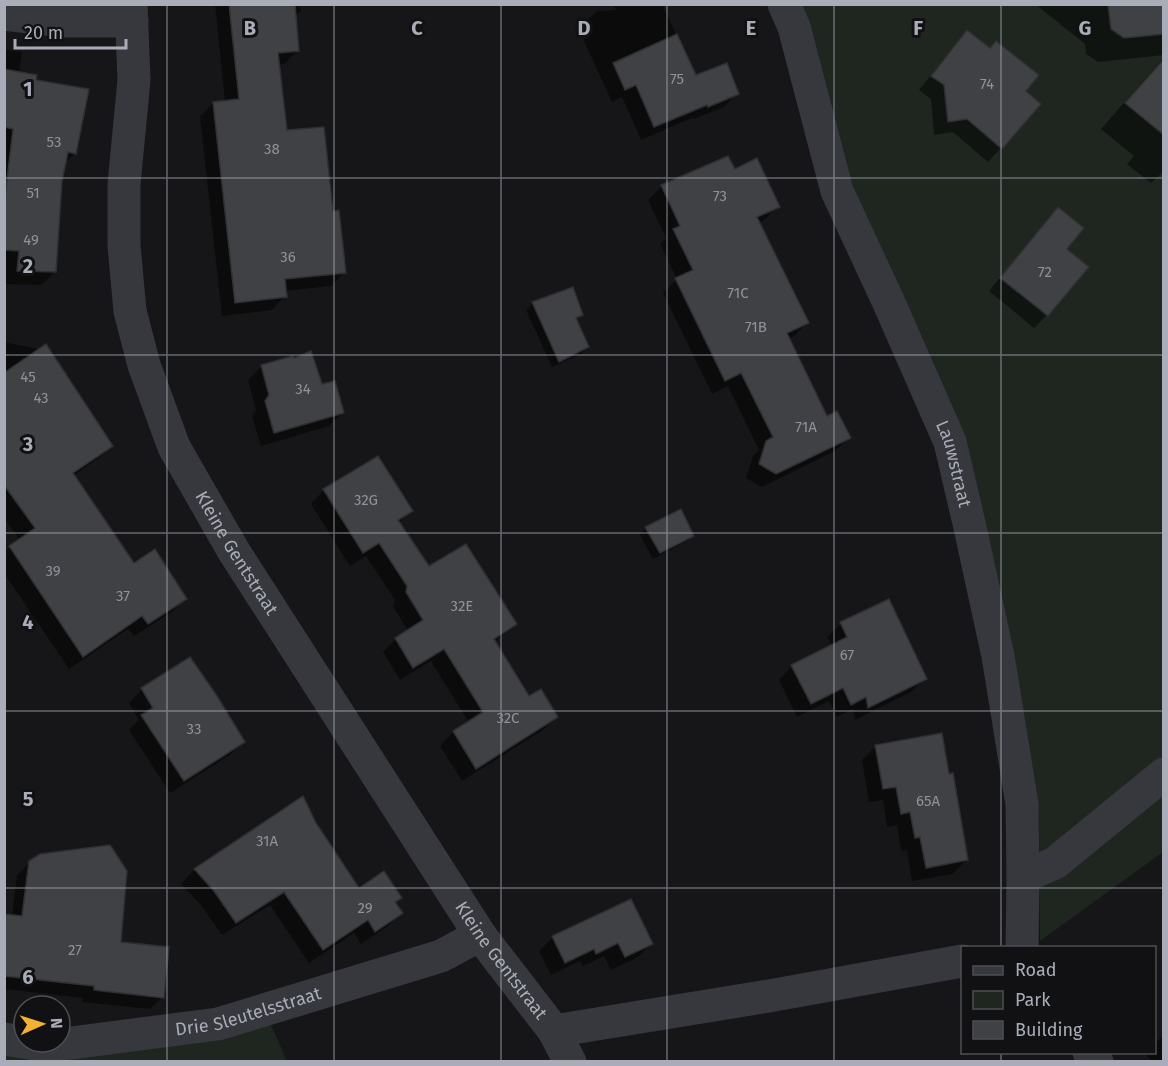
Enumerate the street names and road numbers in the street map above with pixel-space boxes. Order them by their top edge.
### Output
street label: Lauwstraat [931,417,976,510]
street label: Kleine Gentstraat [191,487,283,620]
street label: Kleine Gentstraat [450,897,552,1024]
street label: Drie Sleutelsstraat [174,982,324,1040]

